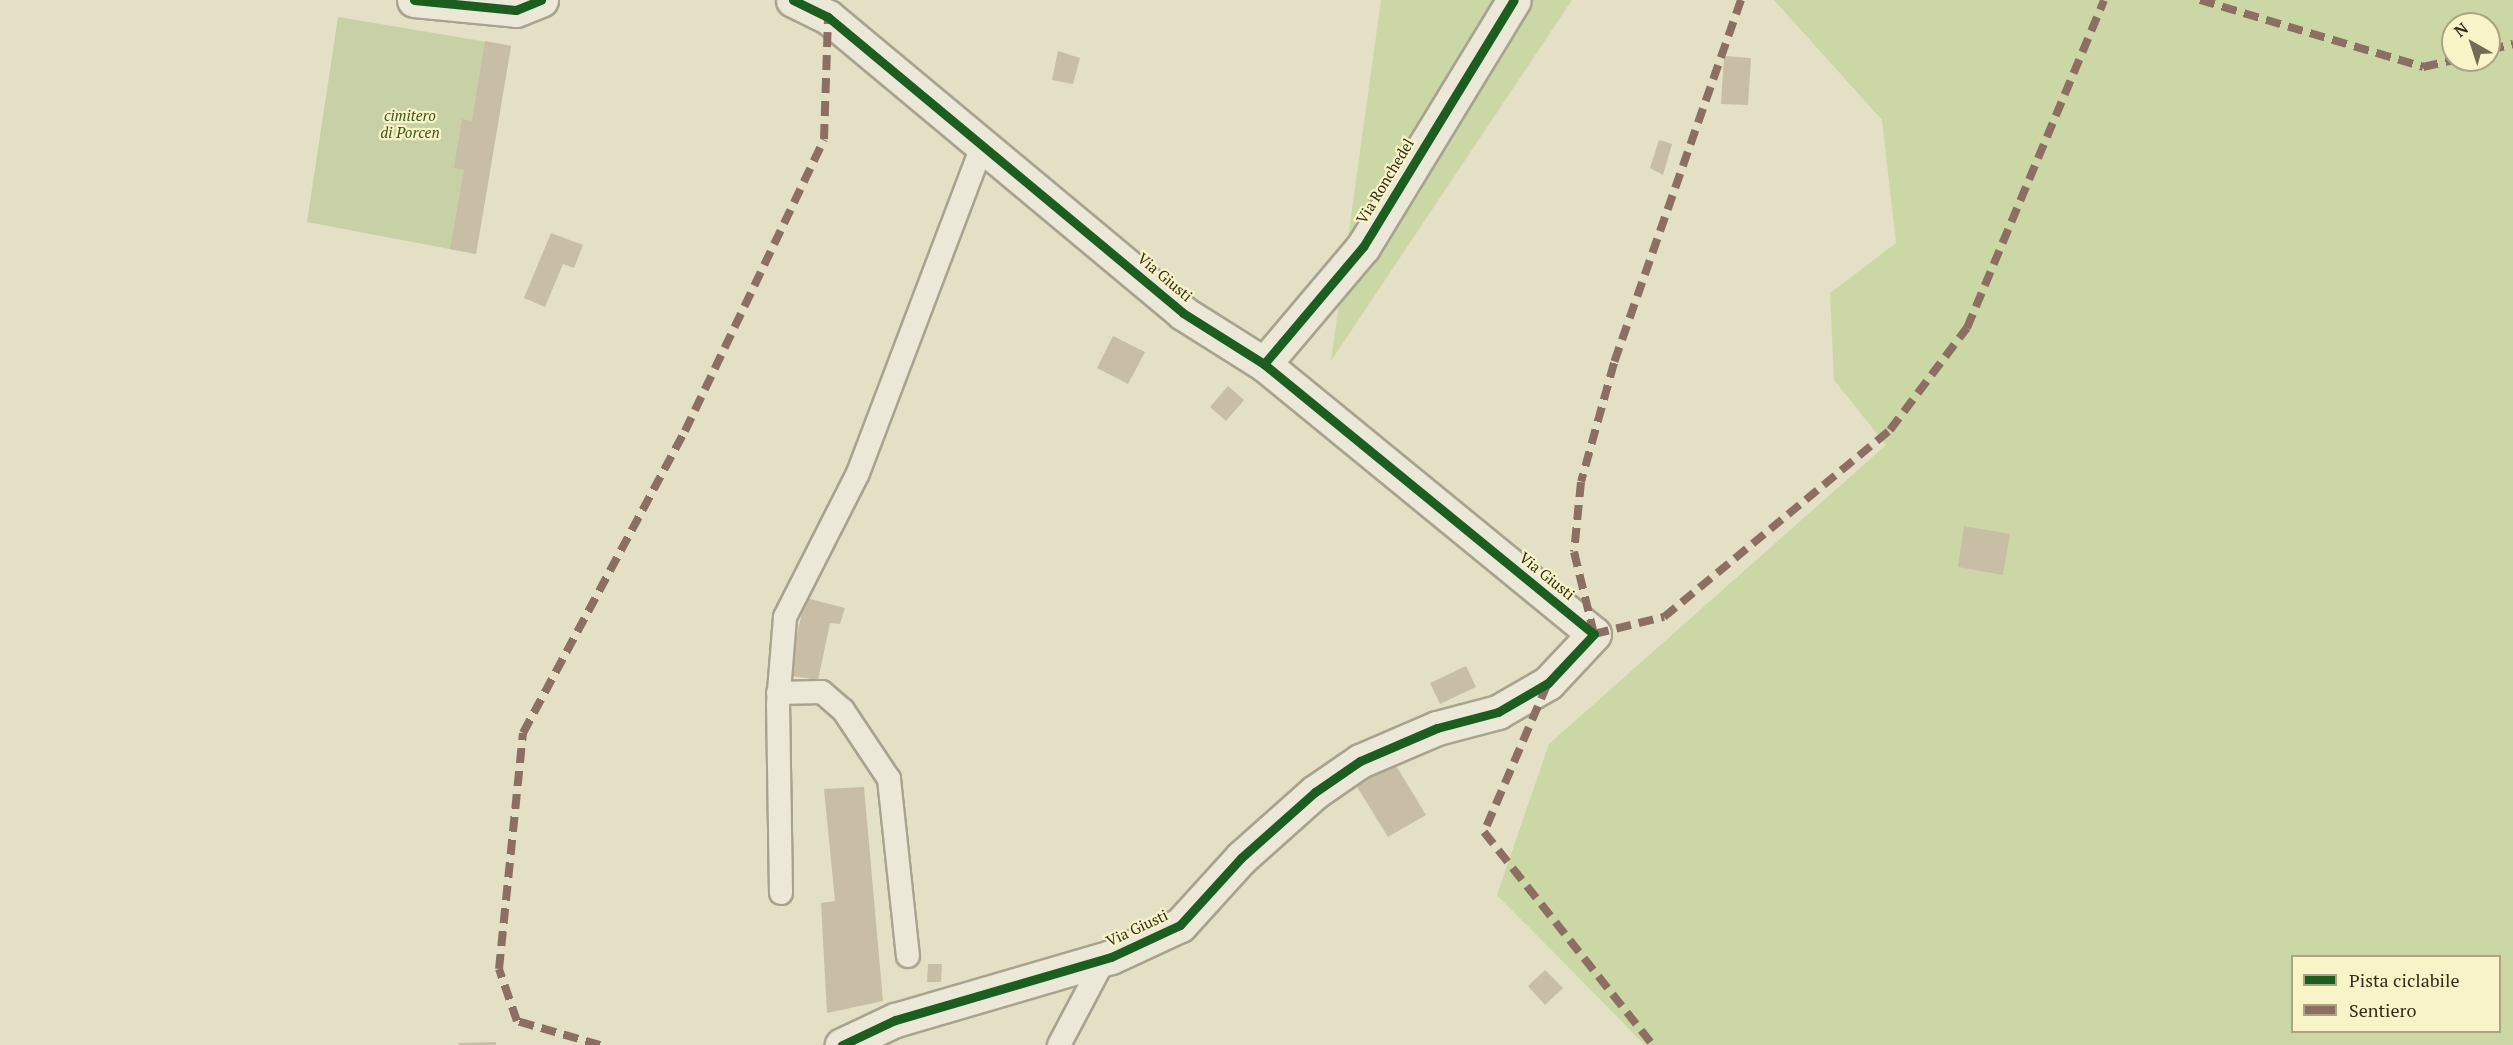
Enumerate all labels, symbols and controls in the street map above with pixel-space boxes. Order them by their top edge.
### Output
north arrow [2441,12,2501,72]
text: N [2449,17,2473,42]
park label: cimitero di Porcen [380,106,440,141]
street label: Via Ronchedel [1353,135,1417,227]
street label: Via Giusti [1134,249,1196,305]
street label: Via Giusti [1516,548,1578,604]
street label: Via Giusti [1103,906,1171,950]
legend [2291,955,2501,1033]
text: Pista ciclabile [2349,968,2459,992]
text: Sentiero [2349,998,2416,1022]

